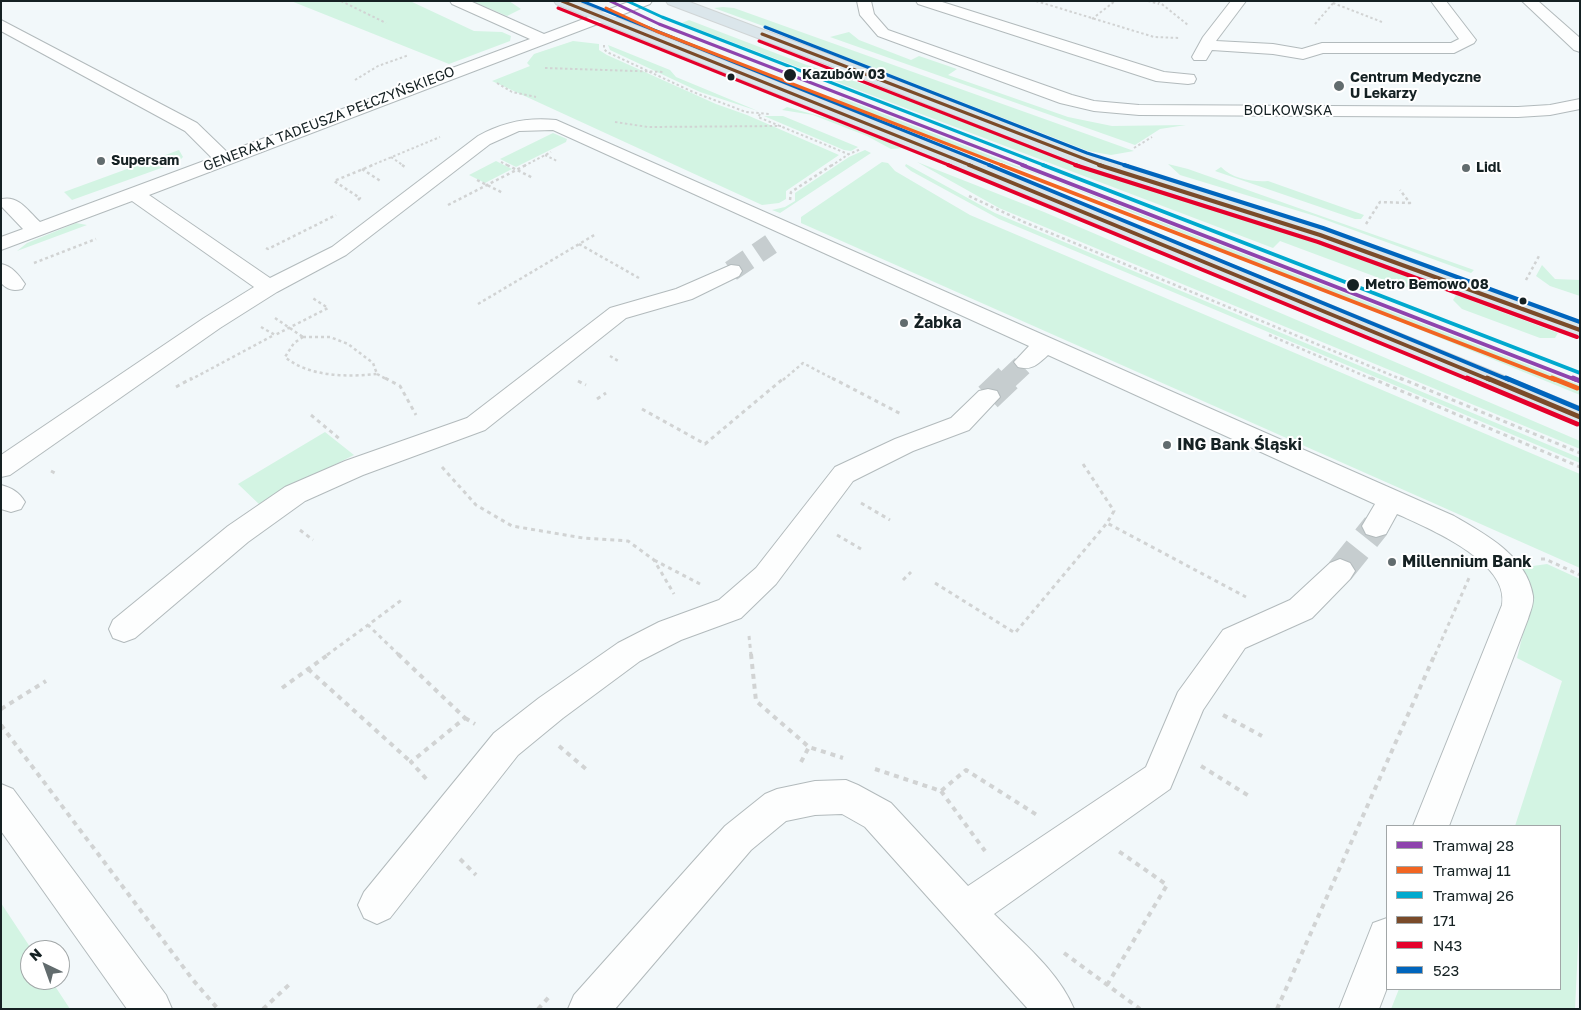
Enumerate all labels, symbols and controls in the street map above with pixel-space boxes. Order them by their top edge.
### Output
street label: GENERAŁA TADEUSZA PEŁCZYŃSKIEGO [201,63,457,175]
marker: Kazubów 03 [782,67,798,83]
place label: Kazubów 03 [802,67,885,83]
place label: Centrum Medyczne U Lekarzy [1350,70,1481,102]
unlabelled marker [726,72,736,82]
marker: Centrum Medyczne U Lekarzy [1332,79,1346,93]
street label: BOLKOWSKA [1244,103,1332,119]
place label: Supersam [111,153,179,169]
marker: Supersam [95,155,107,167]
place label: Lidl [1476,160,1501,176]
marker: Lidl [1460,162,1472,174]
marker: Metro Bemowo 08 [1345,277,1361,293]
place label: Metro Bemowo 08 [1365,277,1489,293]
unlabelled marker [1518,296,1528,306]
place label: Żabka [914,313,962,333]
marker: Żabka [898,317,910,329]
place label: ING Bank Śląski [1177,435,1302,455]
marker: ING Bank Śląski [1161,439,1173,451]
place label: Millennium Bank [1402,552,1531,572]
marker: Millennium Bank [1386,556,1398,568]
legend [1386,825,1561,990]
text: Tramwaj 28 [1433,836,1514,854]
text: Tramwaj 11 [1433,861,1511,879]
text: Tramwaj 26 [1433,886,1514,904]
text: 171 [1433,911,1456,929]
text: N43 [1433,936,1462,954]
north arrow [20,940,70,990]
text: N [26,944,45,964]
text: 523 [1433,961,1459,979]

